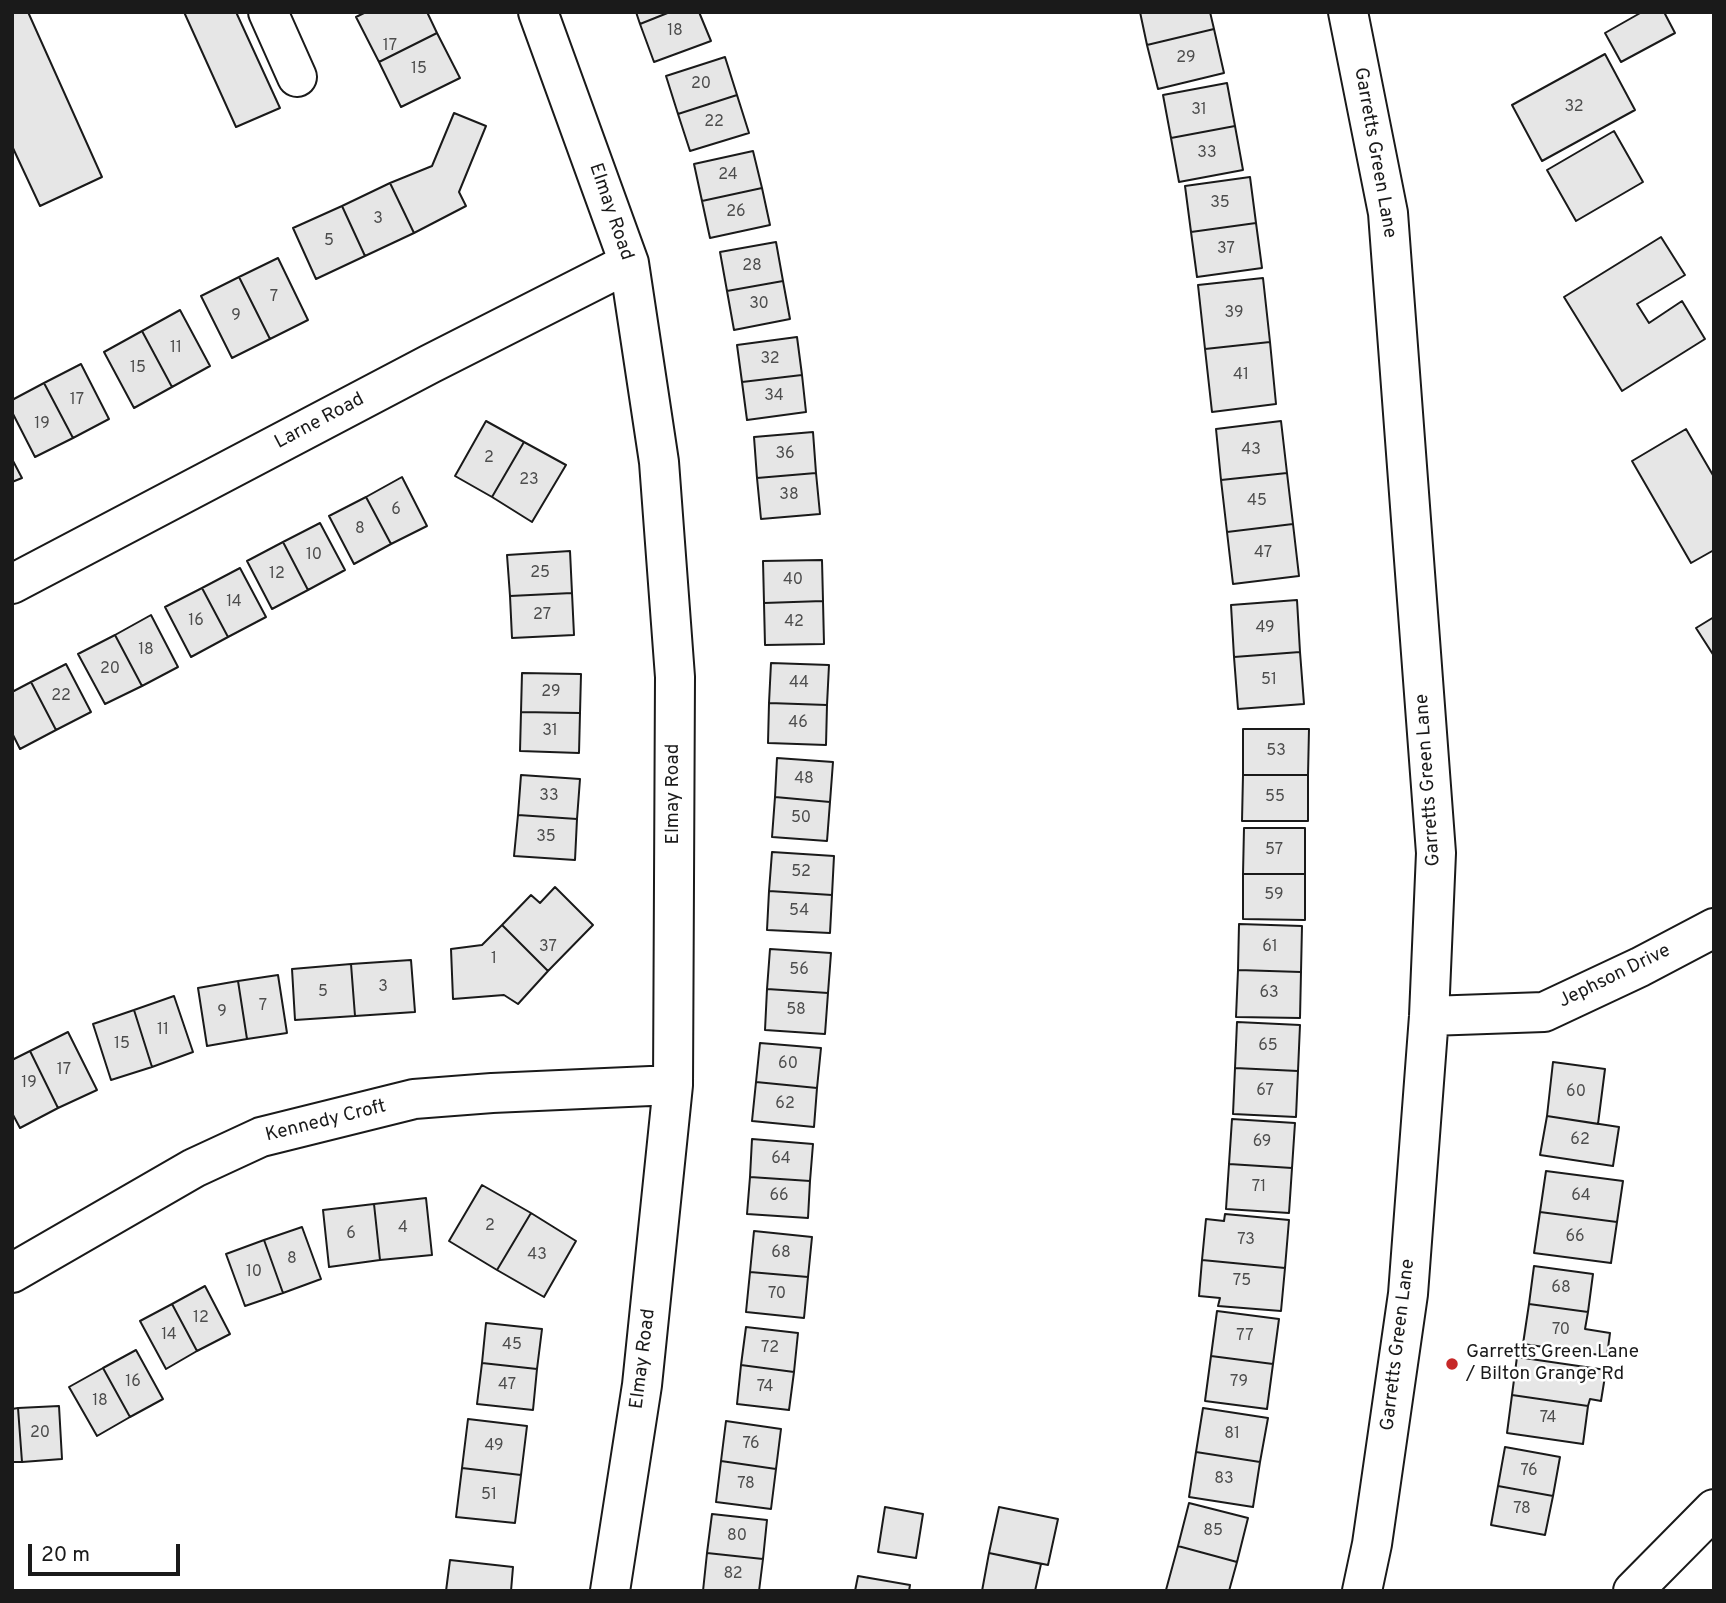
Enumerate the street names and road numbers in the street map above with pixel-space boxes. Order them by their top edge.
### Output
street label: Garretts Green Lane [1348,66,1400,240]
street label: Elmay Road [583,161,637,263]
street label: Larne Road [271,389,369,455]
street label: Garretts Green Lane [1412,693,1446,867]
street label: Elmay Road [663,743,685,845]
street label: Jephson Drive [1555,940,1675,1014]
street label: Kennedy Croft [263,1096,389,1148]
street label: Garretts Green Lane [1377,1258,1421,1432]
street label: Elmay Road [627,1307,661,1411]

